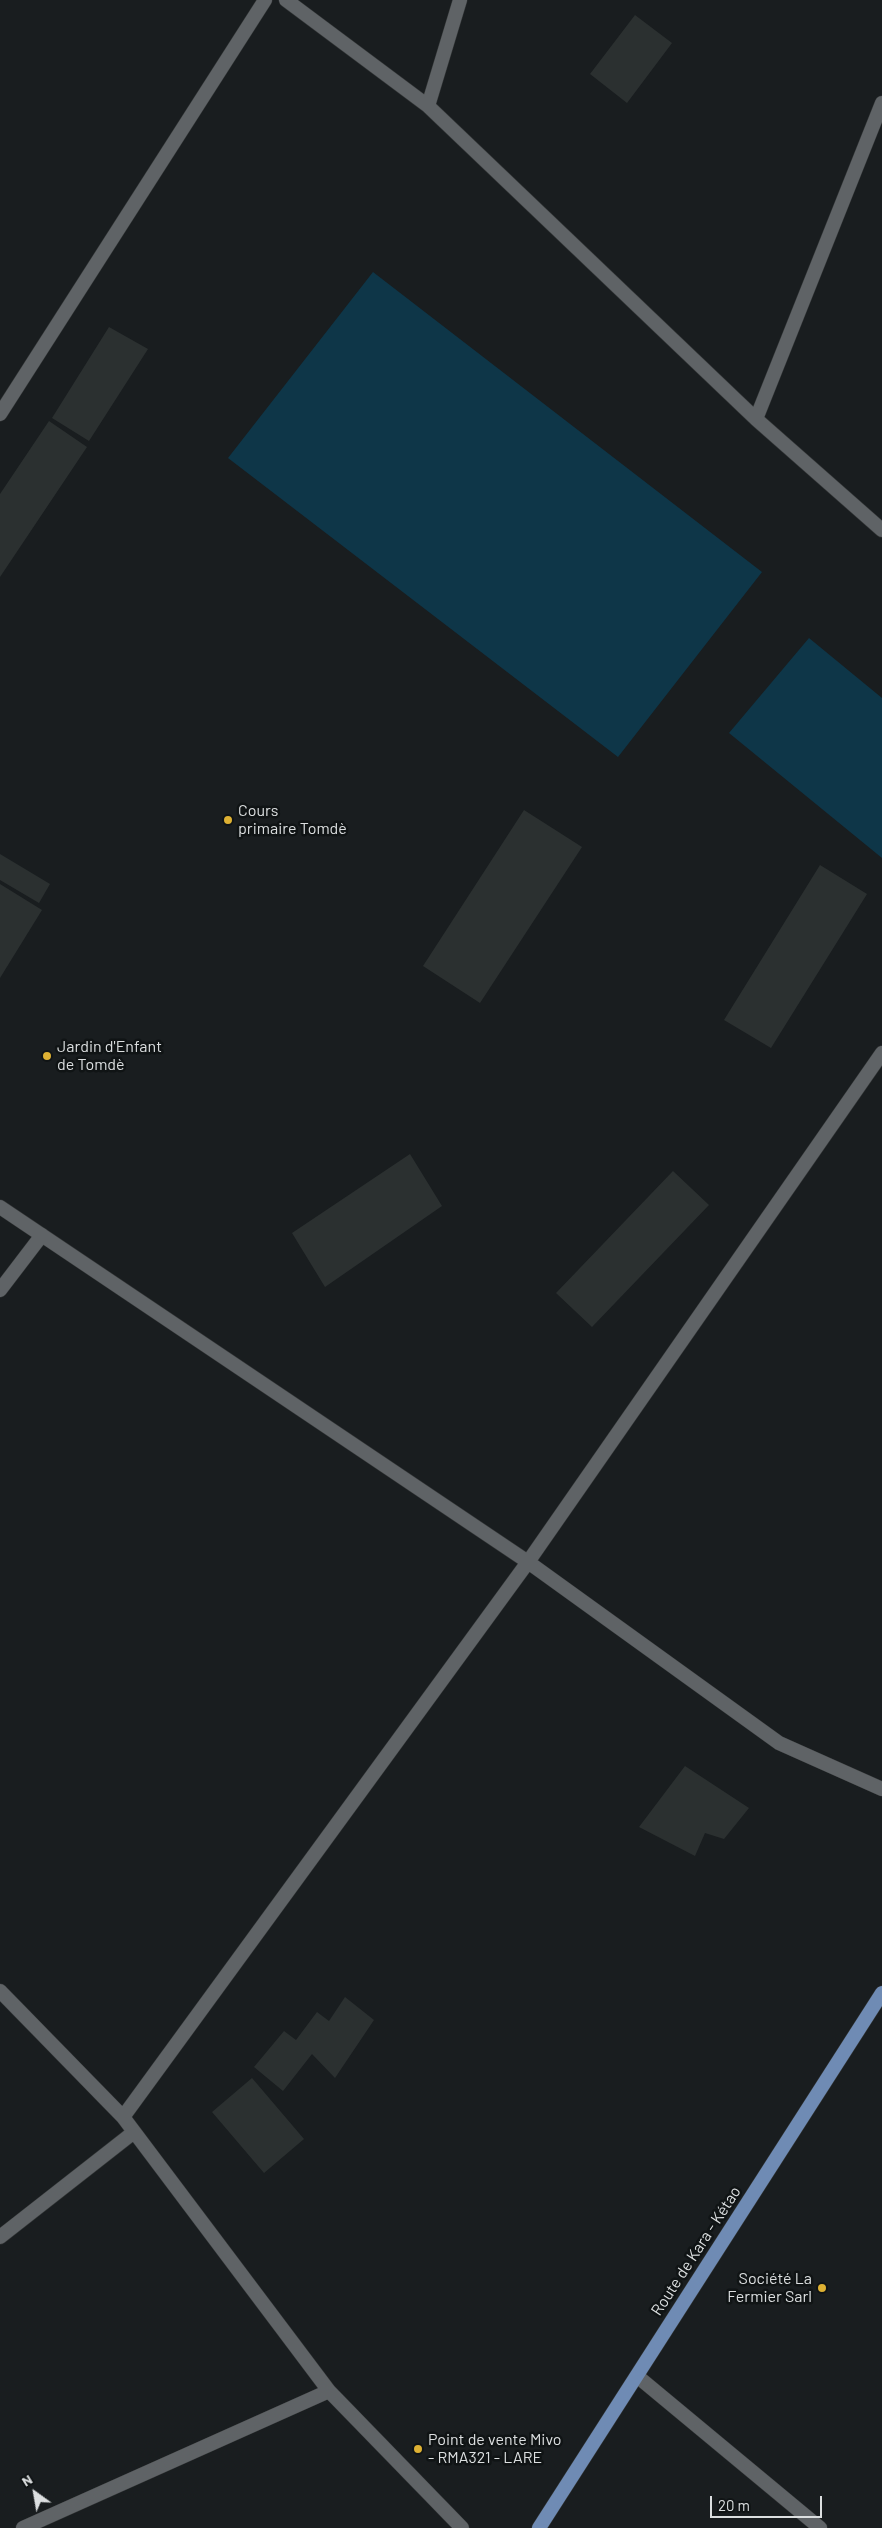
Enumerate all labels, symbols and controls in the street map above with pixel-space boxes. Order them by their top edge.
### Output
place label: Cours primaire Tomdè [238,801,347,839]
marker: Cours primaire Tomdè [222,814,234,826]
place label: Jardin d'Enfant de Tomdè [57,1037,162,1075]
marker: Jardin d'Enfant de Tomdè [41,1050,53,1062]
street label: Route de Kara - Kétao [647,2183,745,2319]
place label: Société La Fermier Sarl [727,2269,812,2307]
marker: Société La Fermier Sarl [816,2282,828,2294]
place label: Point de vente Mivo - RMA321 - LARE [428,2430,561,2468]
marker: Point de vente Mivo - RMA321 - LARE [412,2443,424,2455]
north arrow [10,2468,60,2518]
text: N [18,2470,35,2490]
scale bar [712,2486,824,2518]
text: 20 m [718,2496,750,2514]

